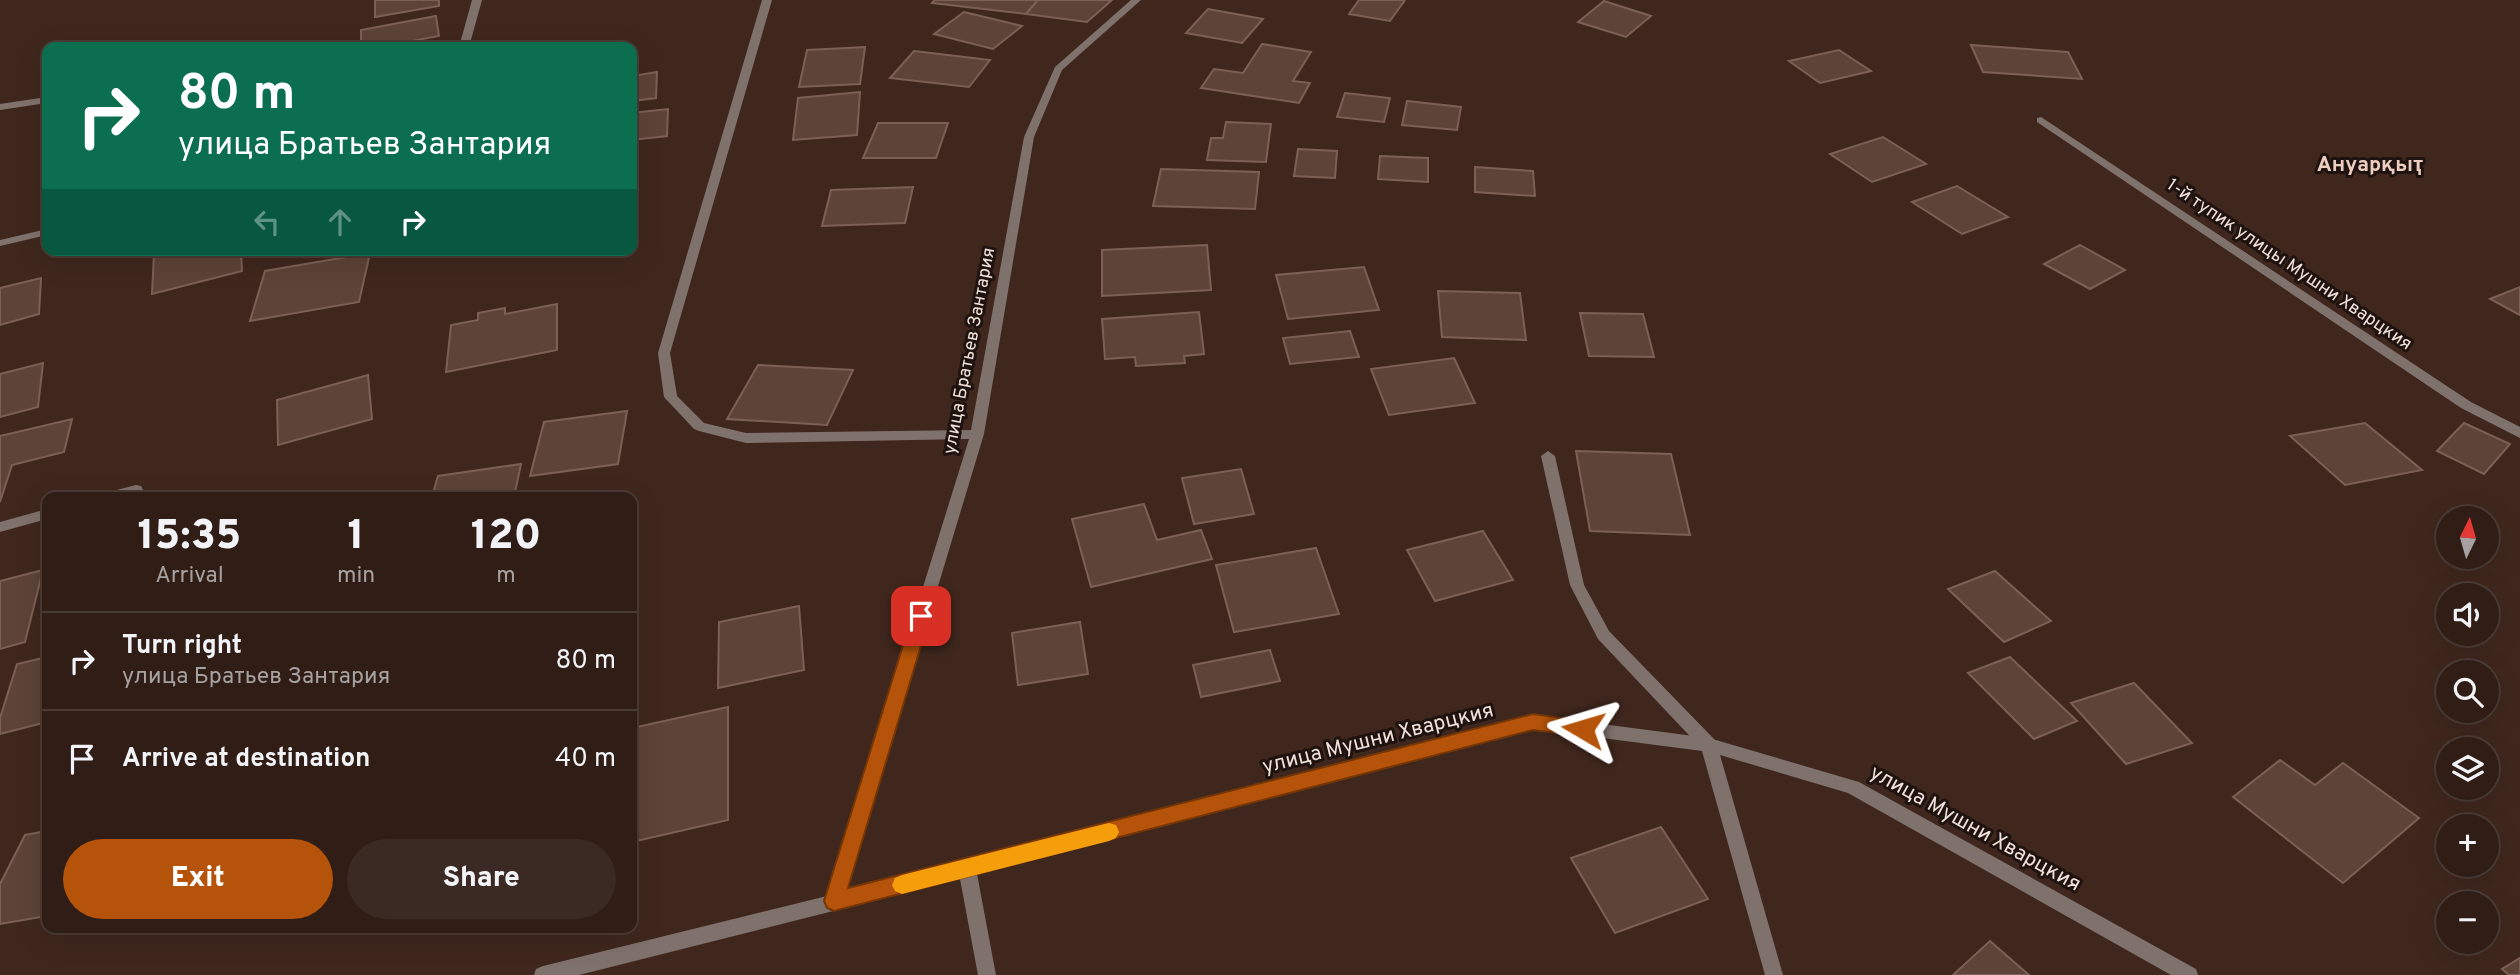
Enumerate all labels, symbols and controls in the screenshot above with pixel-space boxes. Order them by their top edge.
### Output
text: 80 m [178,65,295,127]
icon: right [63,70,154,161]
text: улица Братьев Зантария [178,126,551,166]
district label: Ануарқыҭ [2317,152,2423,179]
street label: 1-й тупик улицы Мушни Хварцкия [2162,174,2416,356]
icon: left [248,203,286,241]
icon: ahead [321,203,359,241]
icon: right [394,203,432,241]
street label: улица Братьев Зантария [939,246,1001,456]
north arrow [2436,506,2499,569]
map controls [2436,506,2499,954]
text: 15:35 [138,511,241,564]
text: 1 [347,511,365,564]
text: 120 [471,511,541,564]
text: Arrival [155,562,224,591]
text: min [337,562,375,591]
text: m [496,562,516,591]
button: sound [2436,583,2499,646]
pin [891,586,951,646]
icon: arrive [902,597,940,635]
text: Turn right [122,630,242,663]
icon: right [63,642,101,680]
text: 80 m [556,645,616,678]
button: search [2436,660,2499,723]
text: улица Братьев Зантария [122,663,390,692]
position arrow [1546,692,1620,766]
street label: улица Мушни Хварцкия [1260,697,1496,781]
button: layers [2436,737,2499,800]
icon: arrive [63,740,101,778]
text: Arrive at destination [122,743,370,776]
text: 40 m [555,743,616,776]
street label: улица Мушни Хварцкия [1865,760,2085,898]
button: + [2436,814,2499,877]
button: Exit [63,839,333,919]
button: Share [347,839,616,919]
button: − [2436,891,2499,954]

